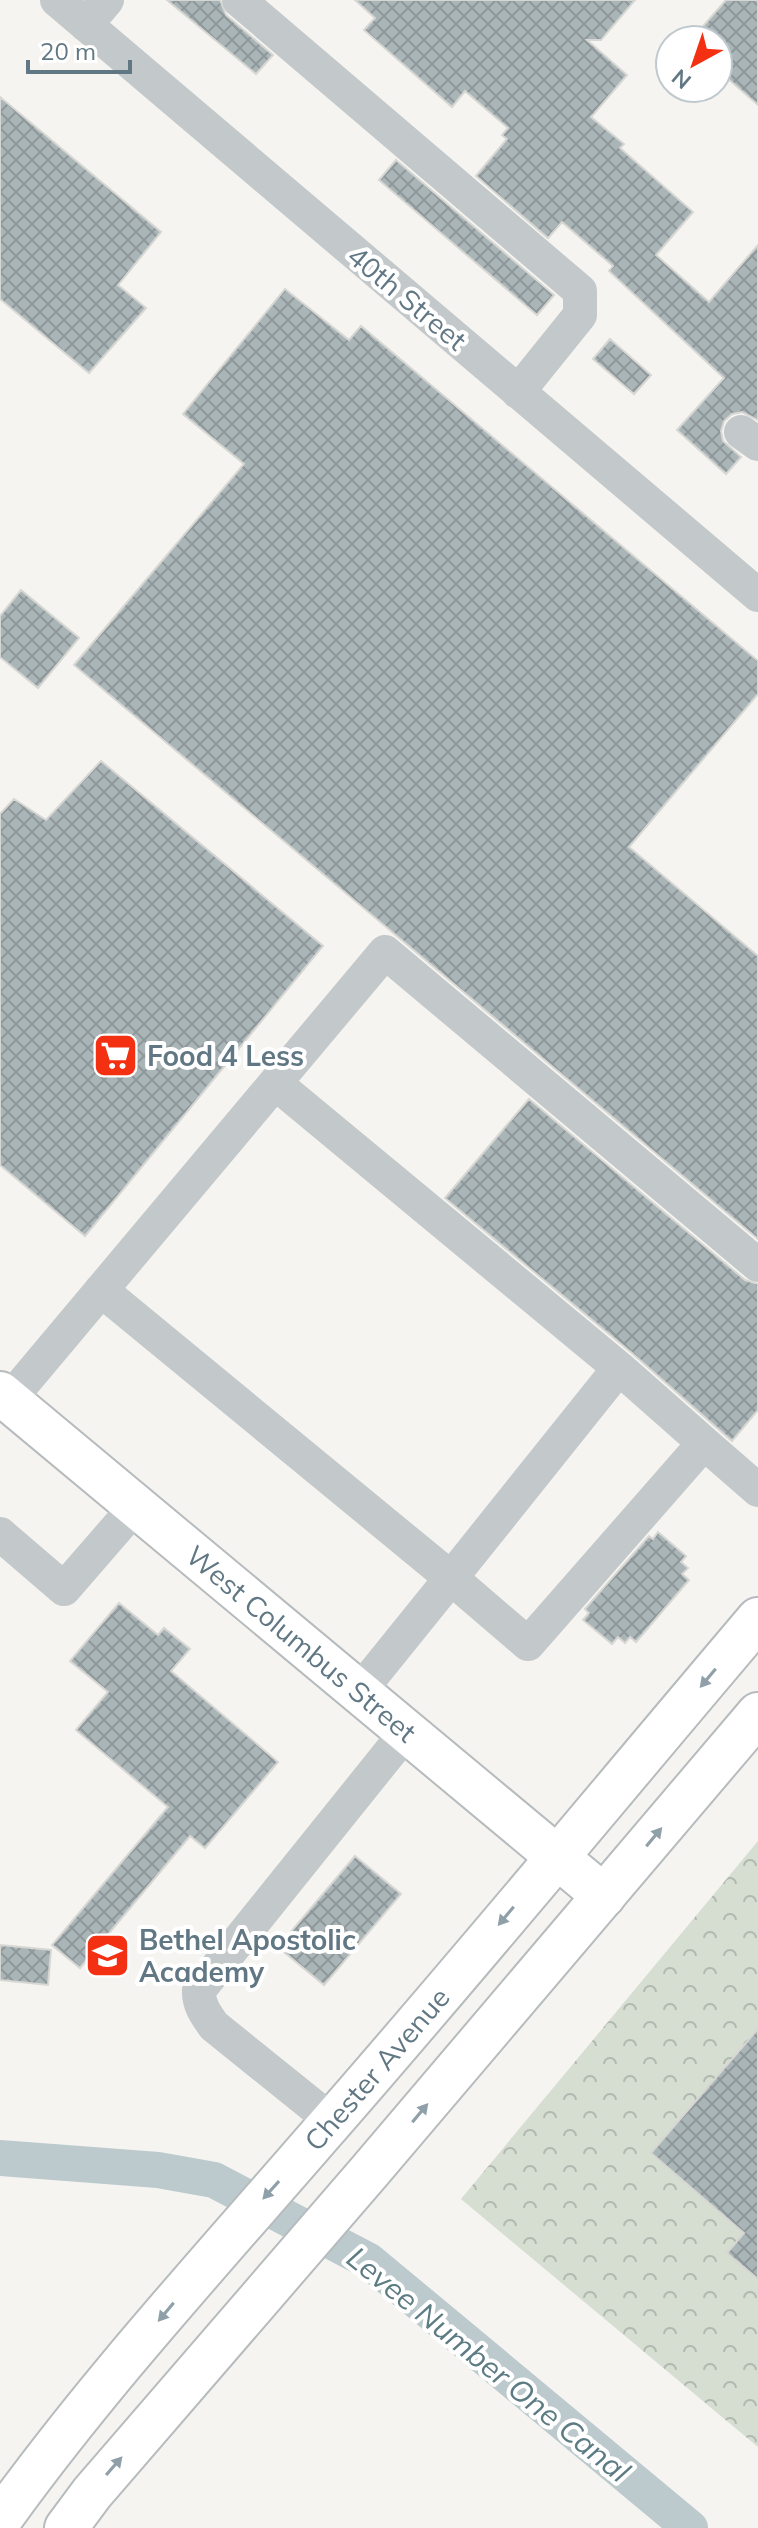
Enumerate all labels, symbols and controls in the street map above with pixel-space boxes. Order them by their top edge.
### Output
scale bar [28,24,130,74]
north arrow [654,24,734,104]
text: 20 m [40,36,96,66]
text: N [666,63,697,95]
street label: 40th Street [341,238,474,358]
supermarket icon: Food 4 Less [92,1032,140,1080]
place label: Food 4 Less [147,1038,304,1073]
street label: West Columbus Street [179,1538,424,1749]
one-way arrow [700,1668,717,1688]
one-way arrow [645,1827,662,1847]
one-way arrow [498,1905,515,1925]
place label: Bethel Apostolic Academy [139,1922,356,1989]
school or university icon: Bethel Apostolic Academy [84,1932,132,1980]
street label: Chester Avenue [297,1980,457,2158]
one-way arrow [411,2103,428,2123]
one-way arrow [263,2181,281,2200]
water label: Levee Number One Canal [339,2238,639,2491]
one-way arrow [158,2302,175,2322]
one-way arrow [105,2457,122,2477]

